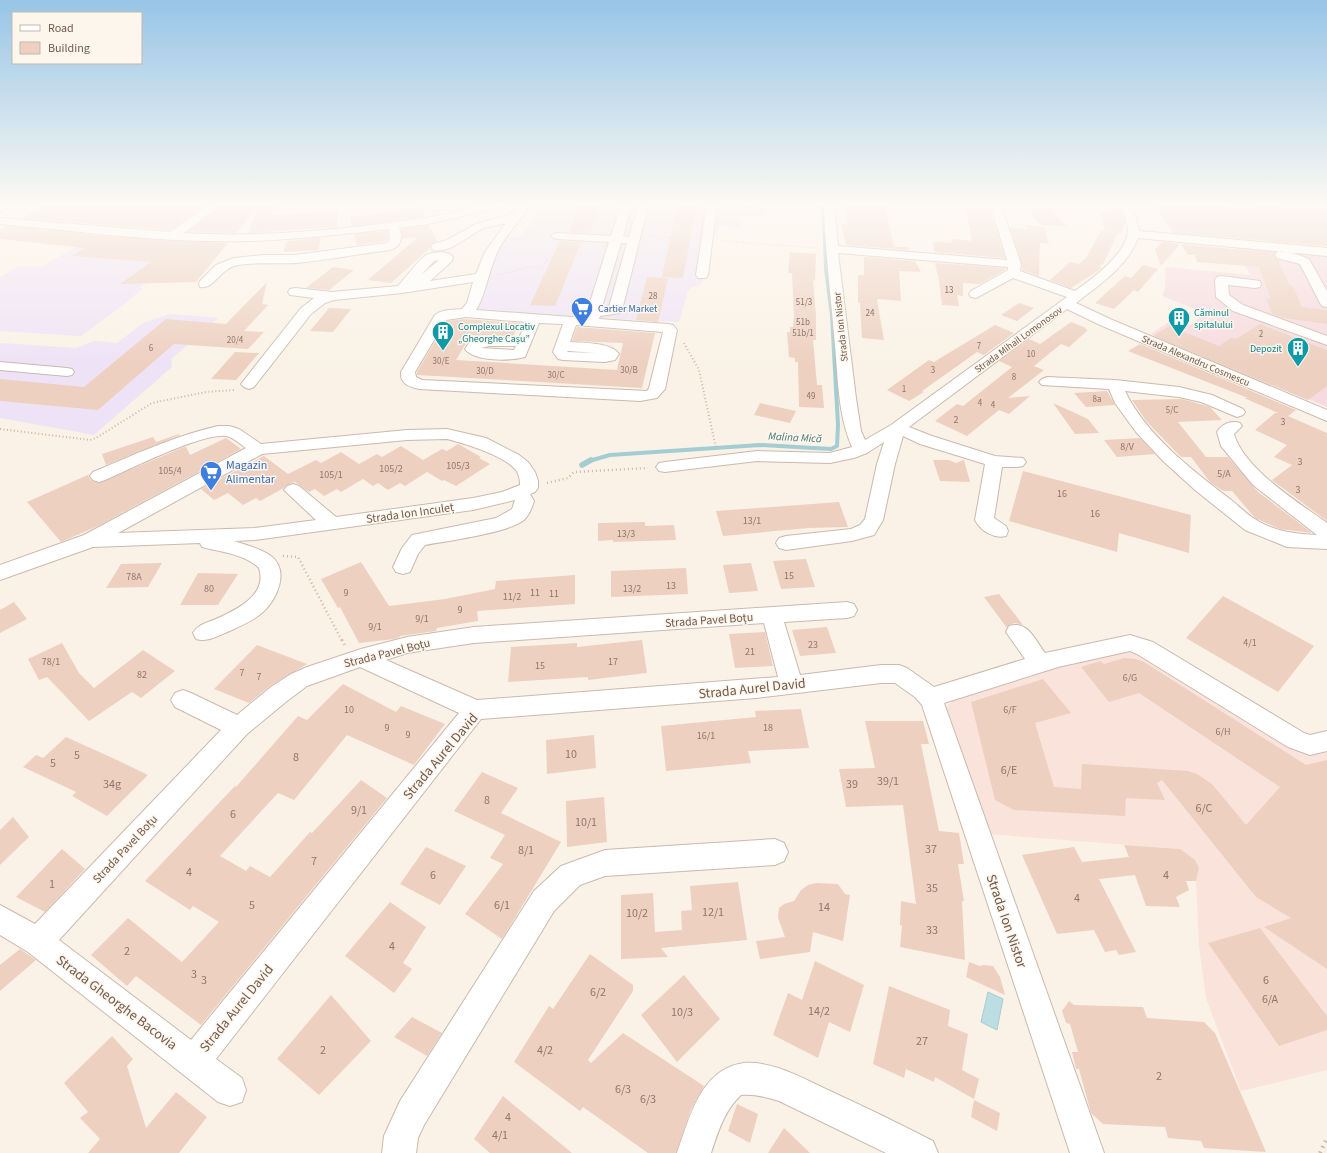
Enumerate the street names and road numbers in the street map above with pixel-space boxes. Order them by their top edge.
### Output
street label: Strada Ion Nistor [830,291,852,362]
street label: Strada Mihail Lomonosov [972,303,1066,376]
street label: Strada Alexandru Cosmescu [1139,332,1252,390]
street label: Strada Ion Inculeț [365,499,455,528]
street label: Strada Pavel Boțu [664,609,754,632]
street label: Strada Pavel Boțu [342,635,432,672]
street label: Strada Aurel David [698,673,807,705]
street label: Strada Aurel David [399,709,483,804]
street label: Strada Pavel Boțu [89,811,162,887]
street label: Strada Ion Nistor [981,872,1031,971]
street label: Strada Gheorghe Bacovia [52,951,181,1055]
street label: Strada Aurel David [195,960,278,1057]

